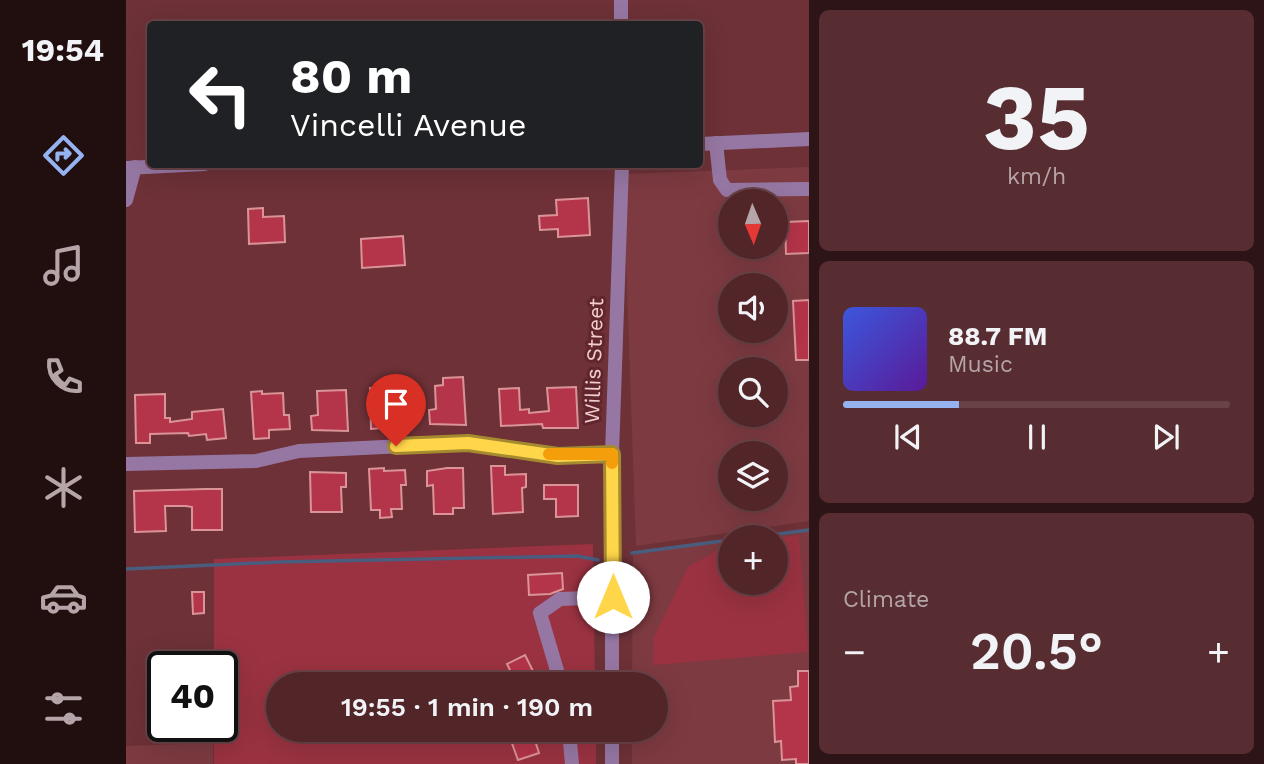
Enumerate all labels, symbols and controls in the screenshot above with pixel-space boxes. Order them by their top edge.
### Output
text: 19:54 [22,31,104,69]
text: 80 m [290,47,412,105]
icon: left [175,49,266,140]
text: 35 [983,64,1090,171]
text: Vincelli Avenue [290,106,526,144]
icon: directions [39,131,88,180]
text: km/h [1007,163,1066,190]
north arrow [718,189,788,259]
map controls [718,189,788,595]
icon: music [39,241,88,290]
button: sound [718,273,788,343]
street label: Willis Street [579,298,608,424]
text: 88.7 FM [948,321,1047,351]
text: Music [948,351,1013,378]
icon: phone [39,352,88,401]
button: search [718,357,788,427]
pin [366,374,426,446]
icon: arrive [377,385,415,423]
icon: previous [889,418,927,456]
icon: pause [1018,418,1056,456]
icon: next [1147,418,1185,456]
button: layers [718,441,788,511]
icon: climate [39,463,88,512]
button: + [718,525,788,595]
position arrow [576,560,650,634]
icon: car [39,573,88,622]
text: Climate [843,586,929,613]
text: 20.5° [970,621,1103,682]
text: − [843,630,866,674]
text: + [1207,630,1230,674]
speed limit sign: 40 [147,651,238,742]
icon: filters [39,684,88,733]
text: 19:55 · 1 min · 190 m [341,692,593,722]

